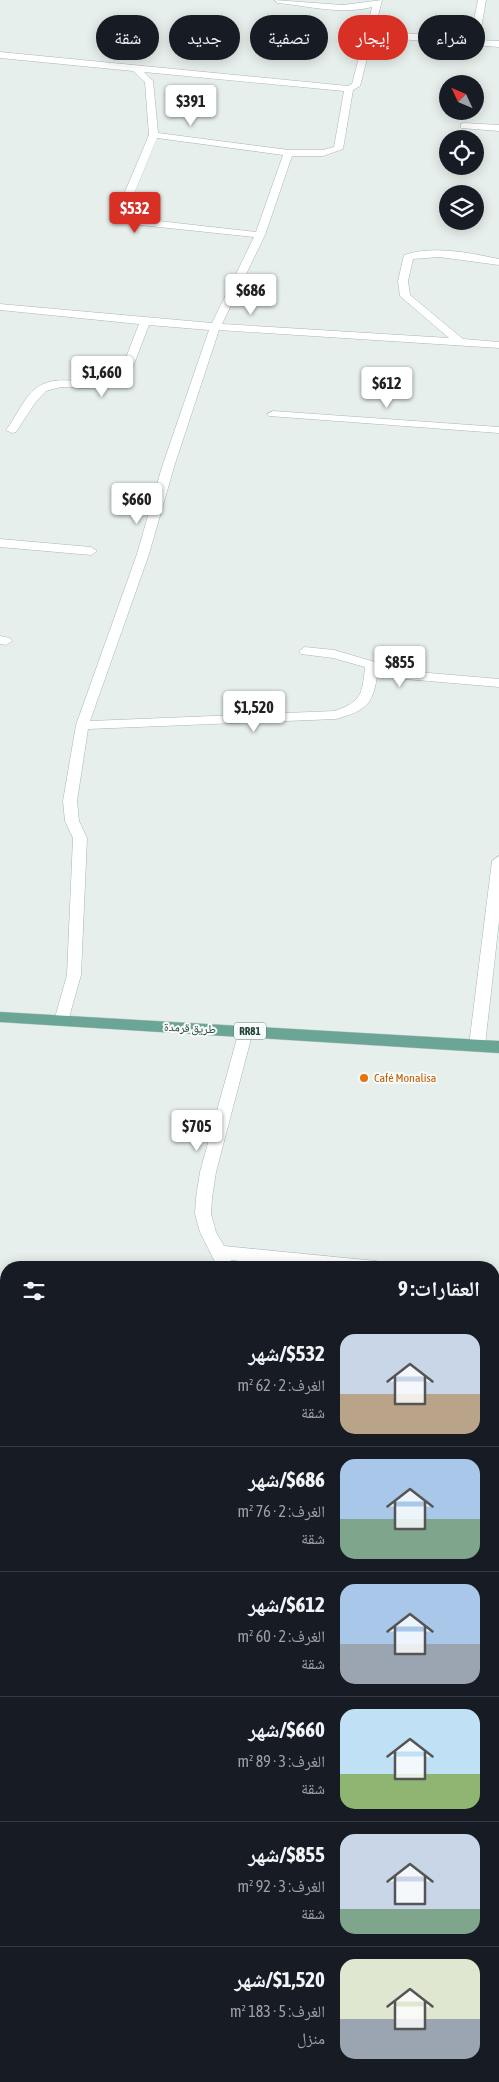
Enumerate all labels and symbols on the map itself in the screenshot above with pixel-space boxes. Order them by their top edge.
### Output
north arrow [439,75,484,120]
pin: $391 [161,84,221,127]
pin: $532 [105,192,165,234]
pin: $686 [221,274,281,316]
pin: $1,660 [61,356,143,398]
pin: $612 [357,366,417,409]
pin: $660 [107,482,167,525]
pin: $855 [370,646,430,688]
pin: $1,520 [213,690,295,733]
street label: طريق قرمدة [164,1020,216,1037]
road number: RR81 [234,1022,266,1040]
place label: Café Monalisa [374,1071,436,1085]
marker: Café Monalisa [358,1072,370,1084]
pin: $705 [167,1110,227,1152]

